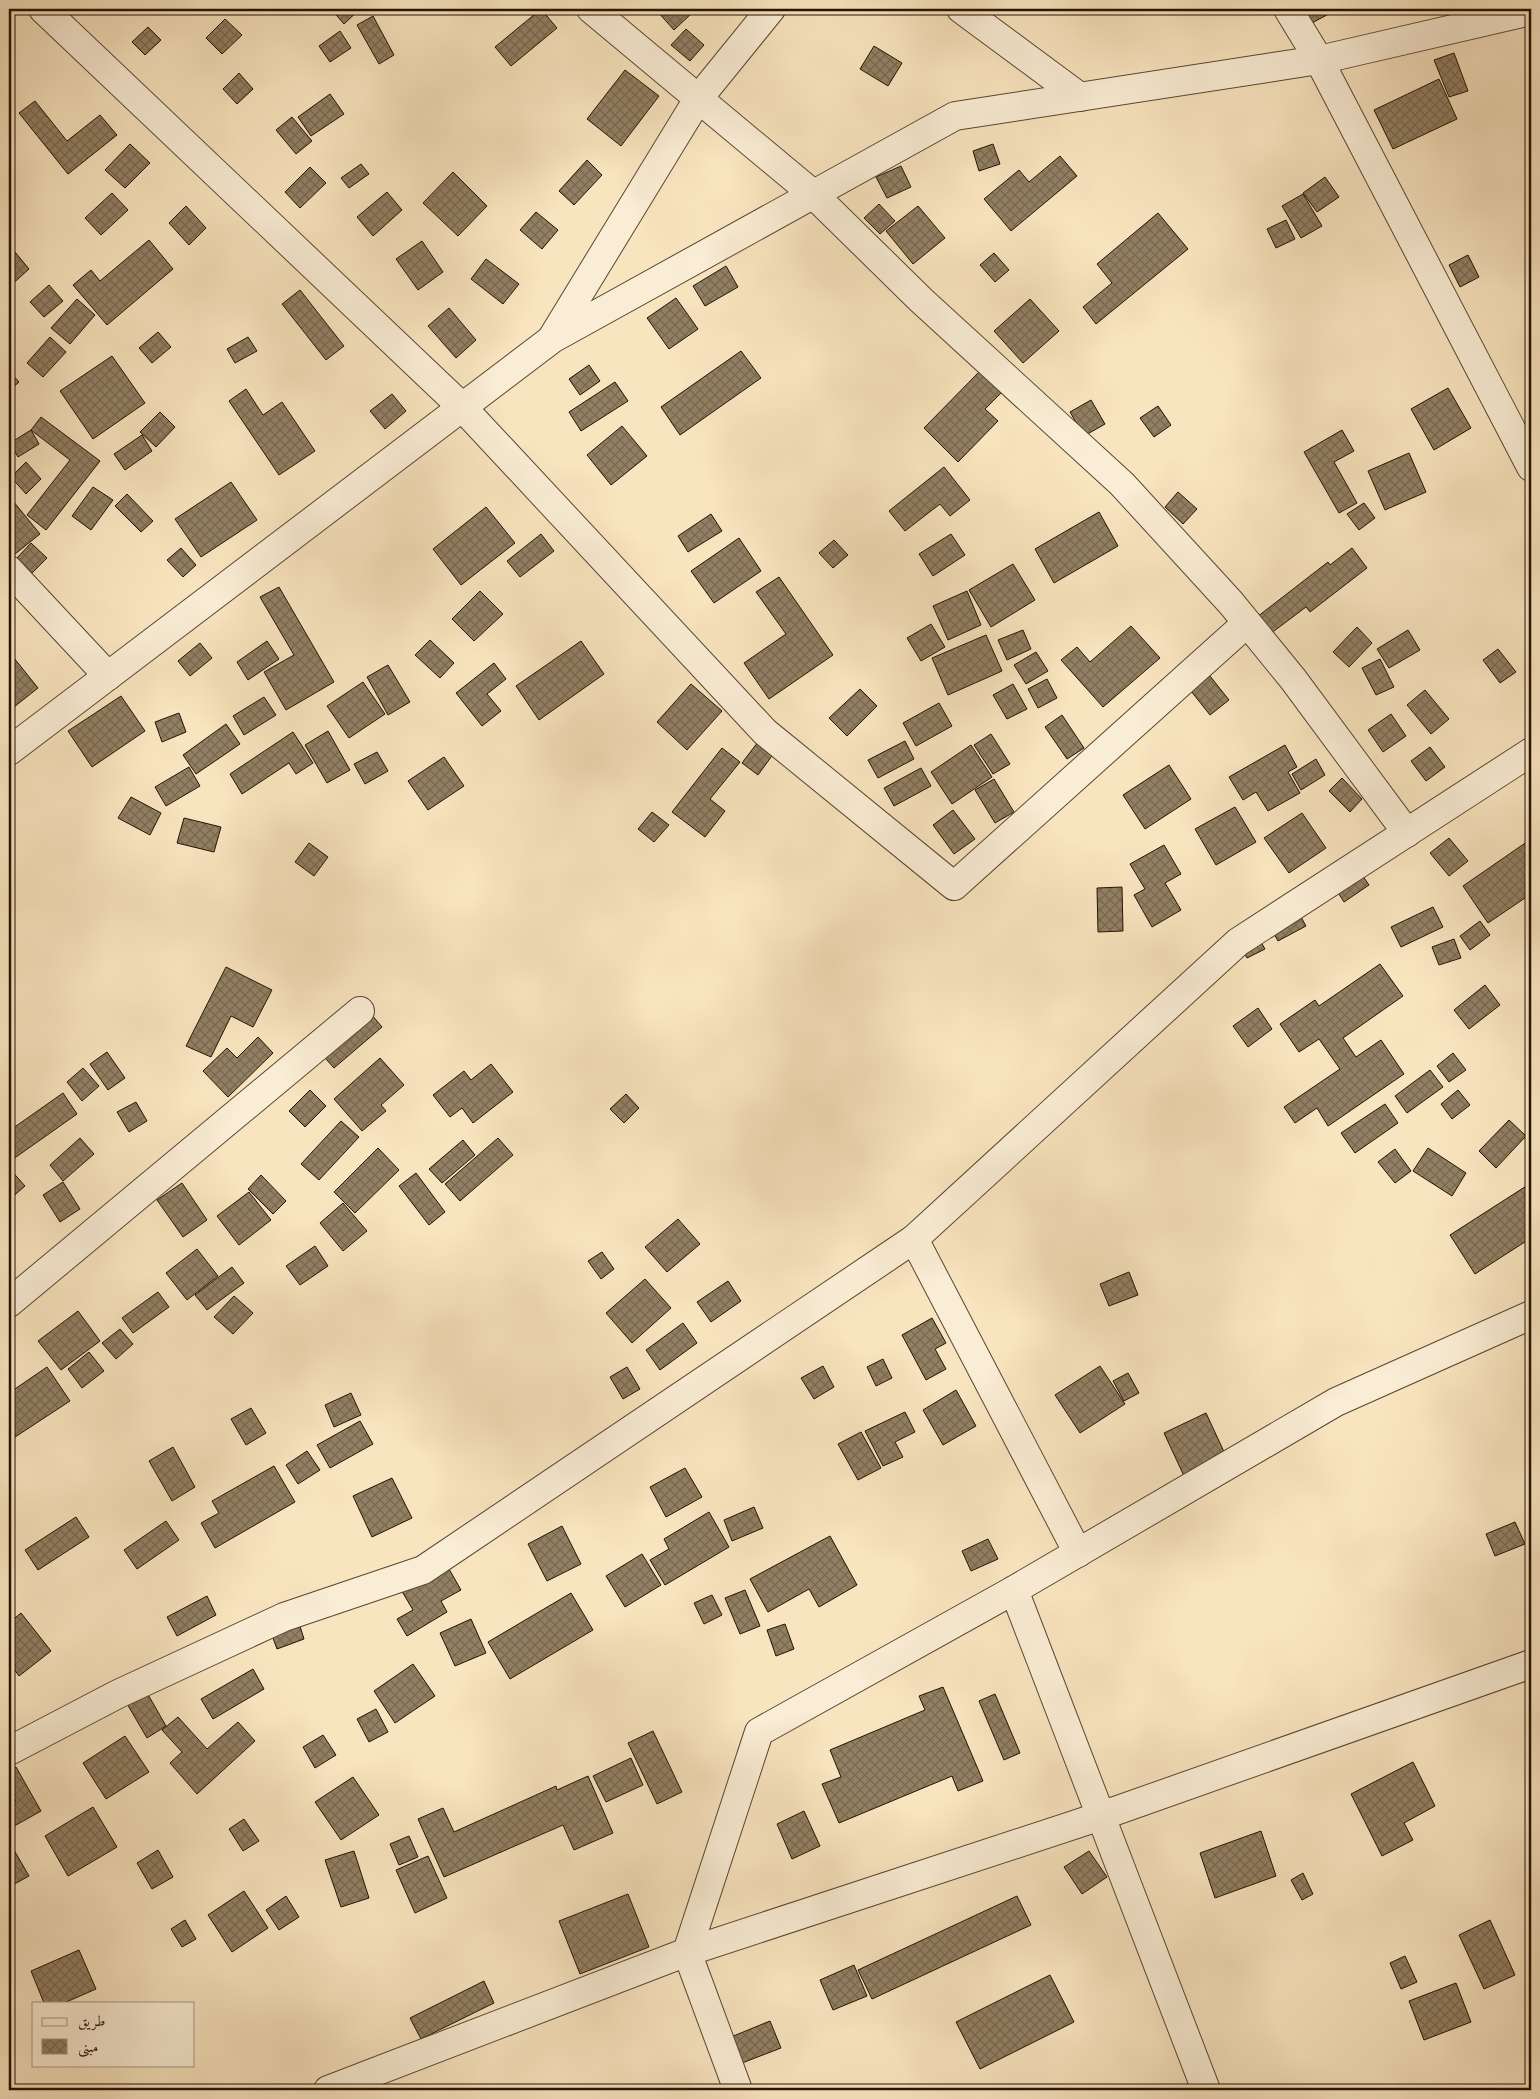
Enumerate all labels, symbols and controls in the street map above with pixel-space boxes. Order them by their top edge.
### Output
legend [32,2002,195,2066]
text: طريق [78,2012,105,2033]
text: مبنى [78,2038,98,2059]

